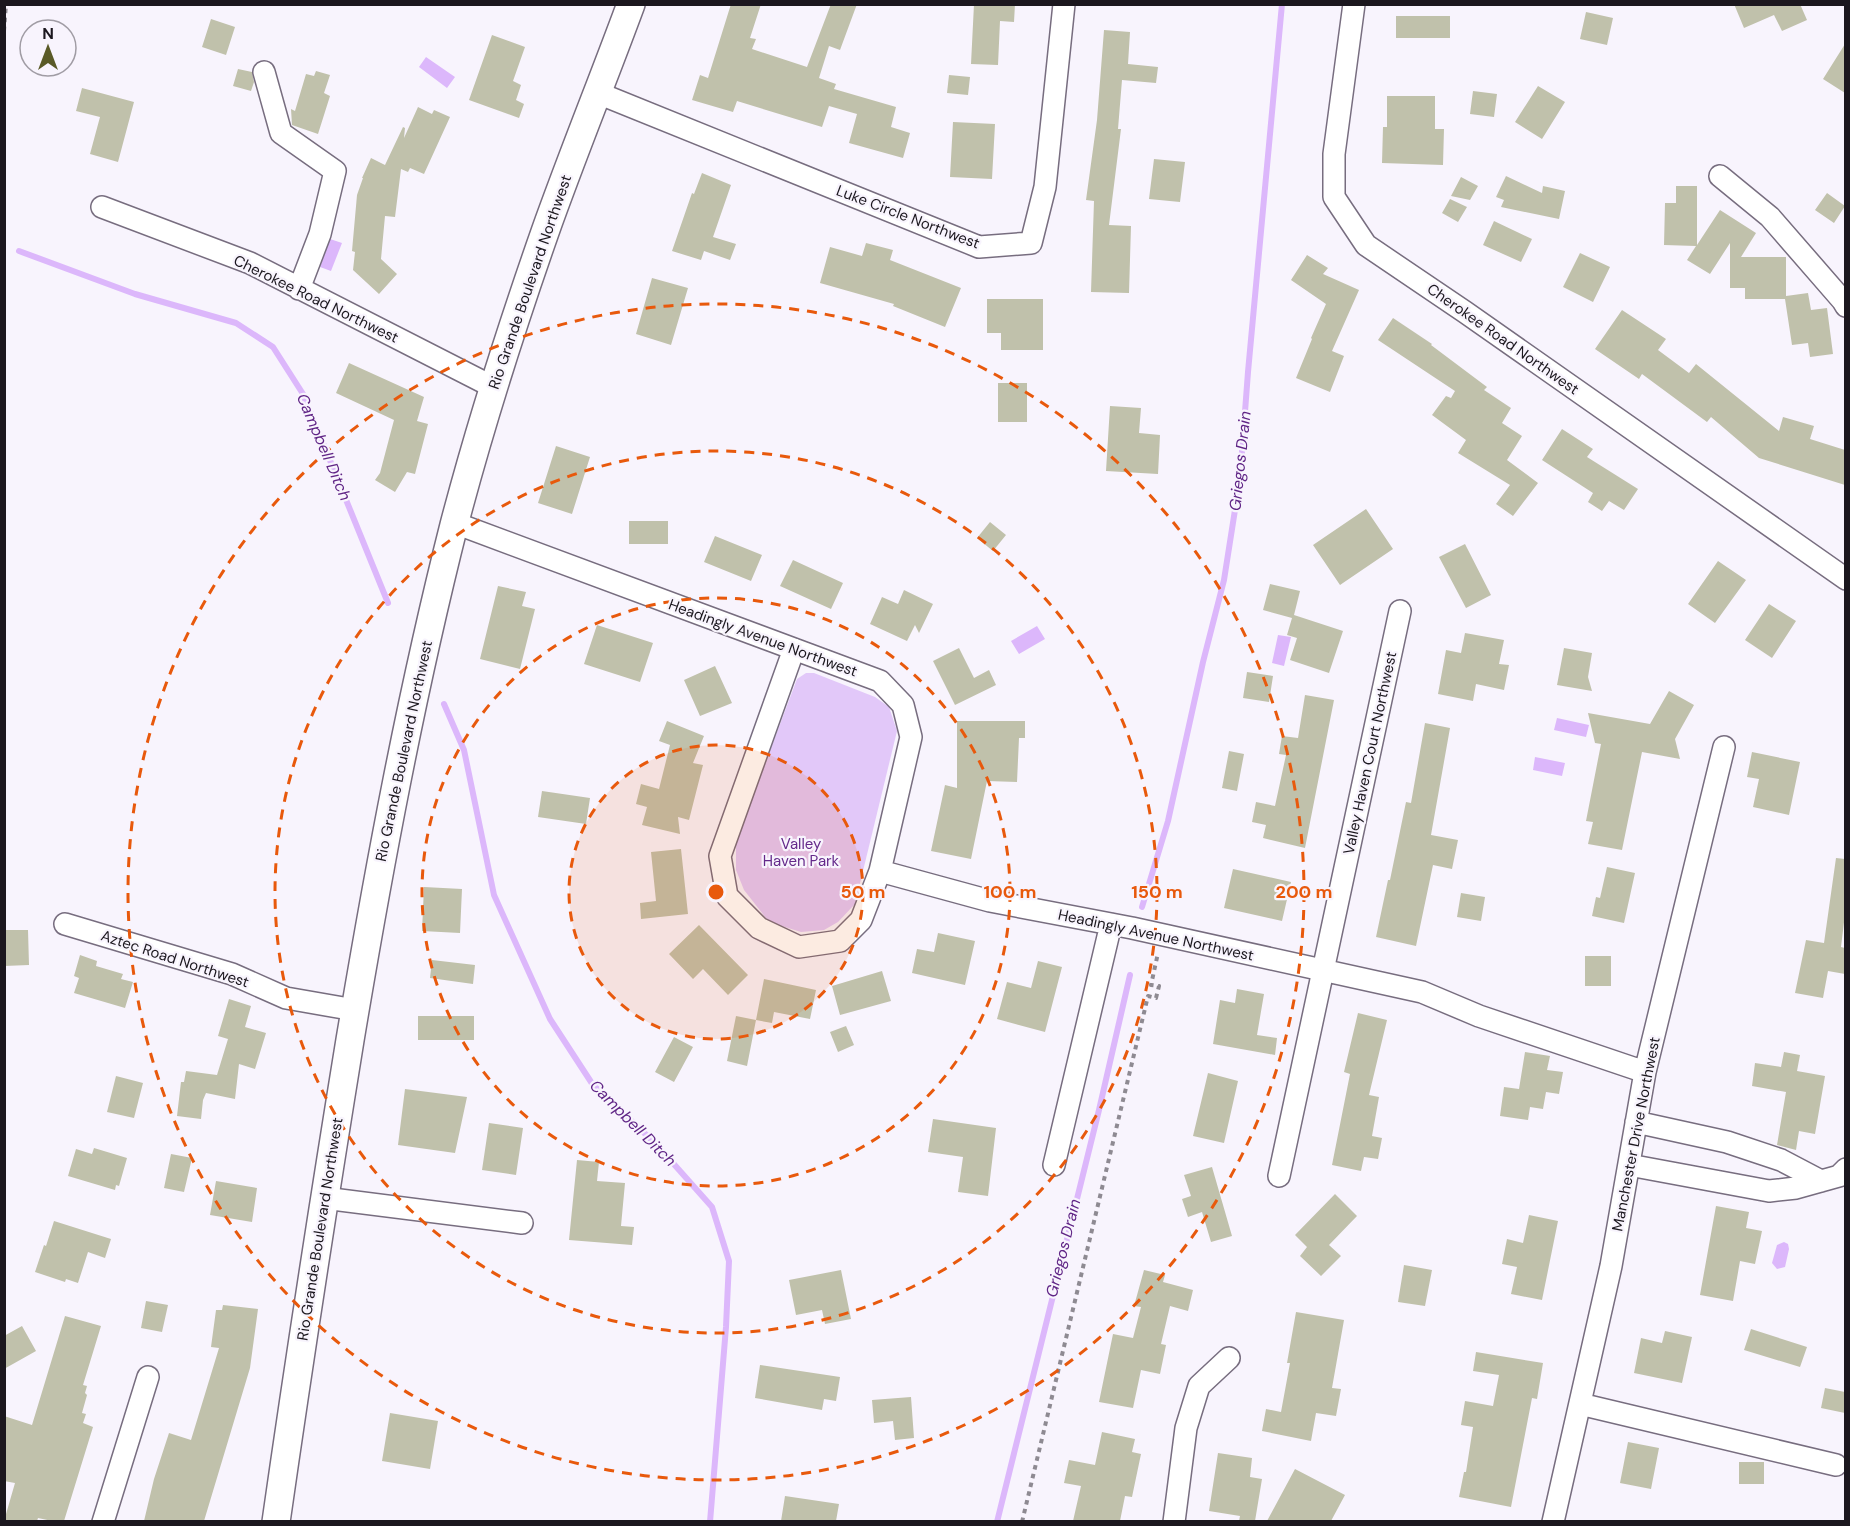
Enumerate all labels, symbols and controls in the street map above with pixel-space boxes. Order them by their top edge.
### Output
north arrow [18,18,78,78]
text: N [42,23,54,44]
street label: Rio Grande Boulevard Northwest [484,172,576,392]
street label: Luke Circle Northwest [833,180,983,254]
street label: Cherokee Road Northwest [230,250,402,348]
street label: Cherokee Road Northwest [1423,279,1583,399]
water label: Campbell Ditch [292,390,356,504]
water label: Griegos Drain [1224,410,1256,512]
street label: Headingly Avenue Northwest [666,594,860,682]
street label: Rio Grande Boulevard Northwest [371,639,437,863]
street label: Valley Haven Court Northwest [1339,650,1401,856]
park label: Valley Haven Park [763,834,840,871]
text: 50 m [840,880,886,904]
text: 100 m [983,880,1037,904]
text: 150 m [1131,880,1183,904]
text: 200 m [1276,880,1332,904]
centre of rings [706,882,726,902]
street label: Headingly Avenue Northwest [1056,904,1256,966]
street label: Aztec Road Northwest [98,926,252,992]
street label: Manchester Drive Northwest [1607,1035,1665,1233]
water label: Campbell Ditch [585,1075,681,1171]
street label: Rio Grande Boulevard Northwest [292,1116,348,1342]
water label: Griegos Drain [1041,1197,1085,1299]

